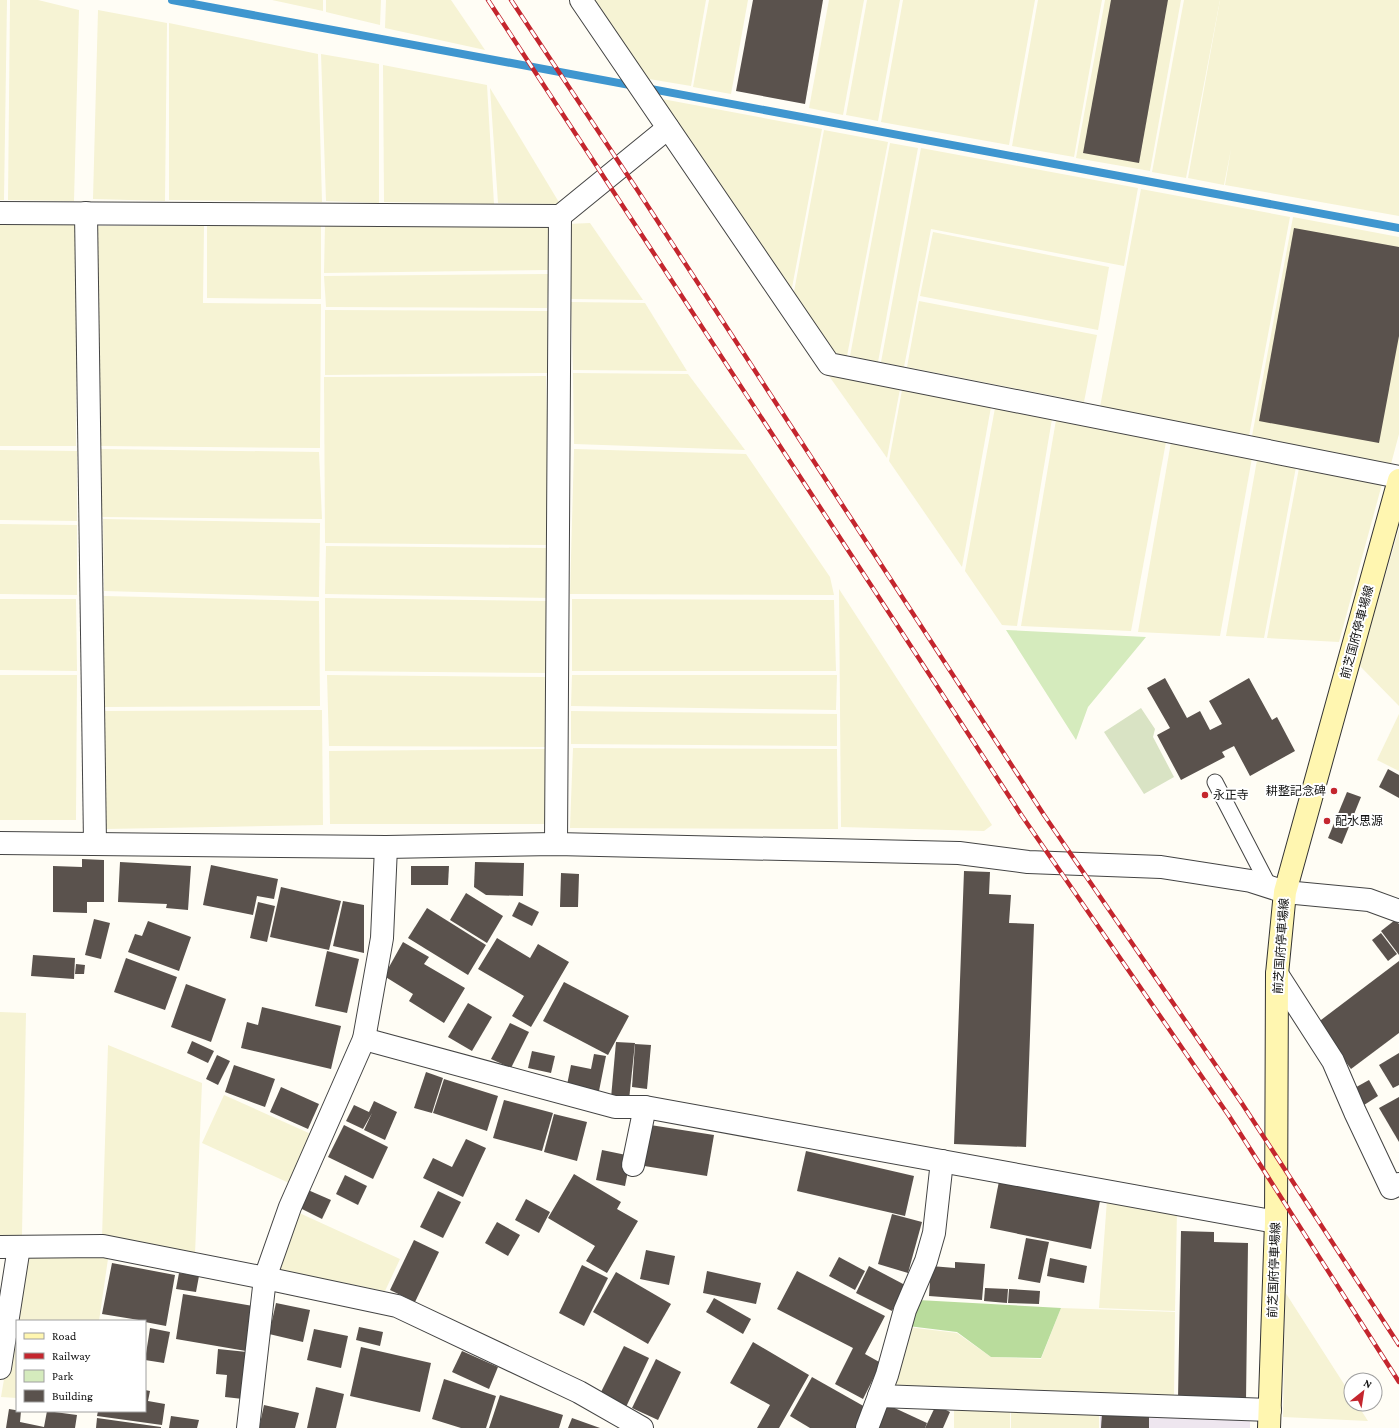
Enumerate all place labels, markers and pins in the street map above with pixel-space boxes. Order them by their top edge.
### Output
place label: 耕整記念碑 [1266,784,1326,798]
marker: 耕整記念碑 [1329,786,1339,796]
place label: 永正寺 [1213,788,1249,802]
marker: 永正寺 [1200,790,1210,800]
place label: 配水思源 [1335,814,1383,828]
marker: 配水思源 [1322,816,1332,826]

